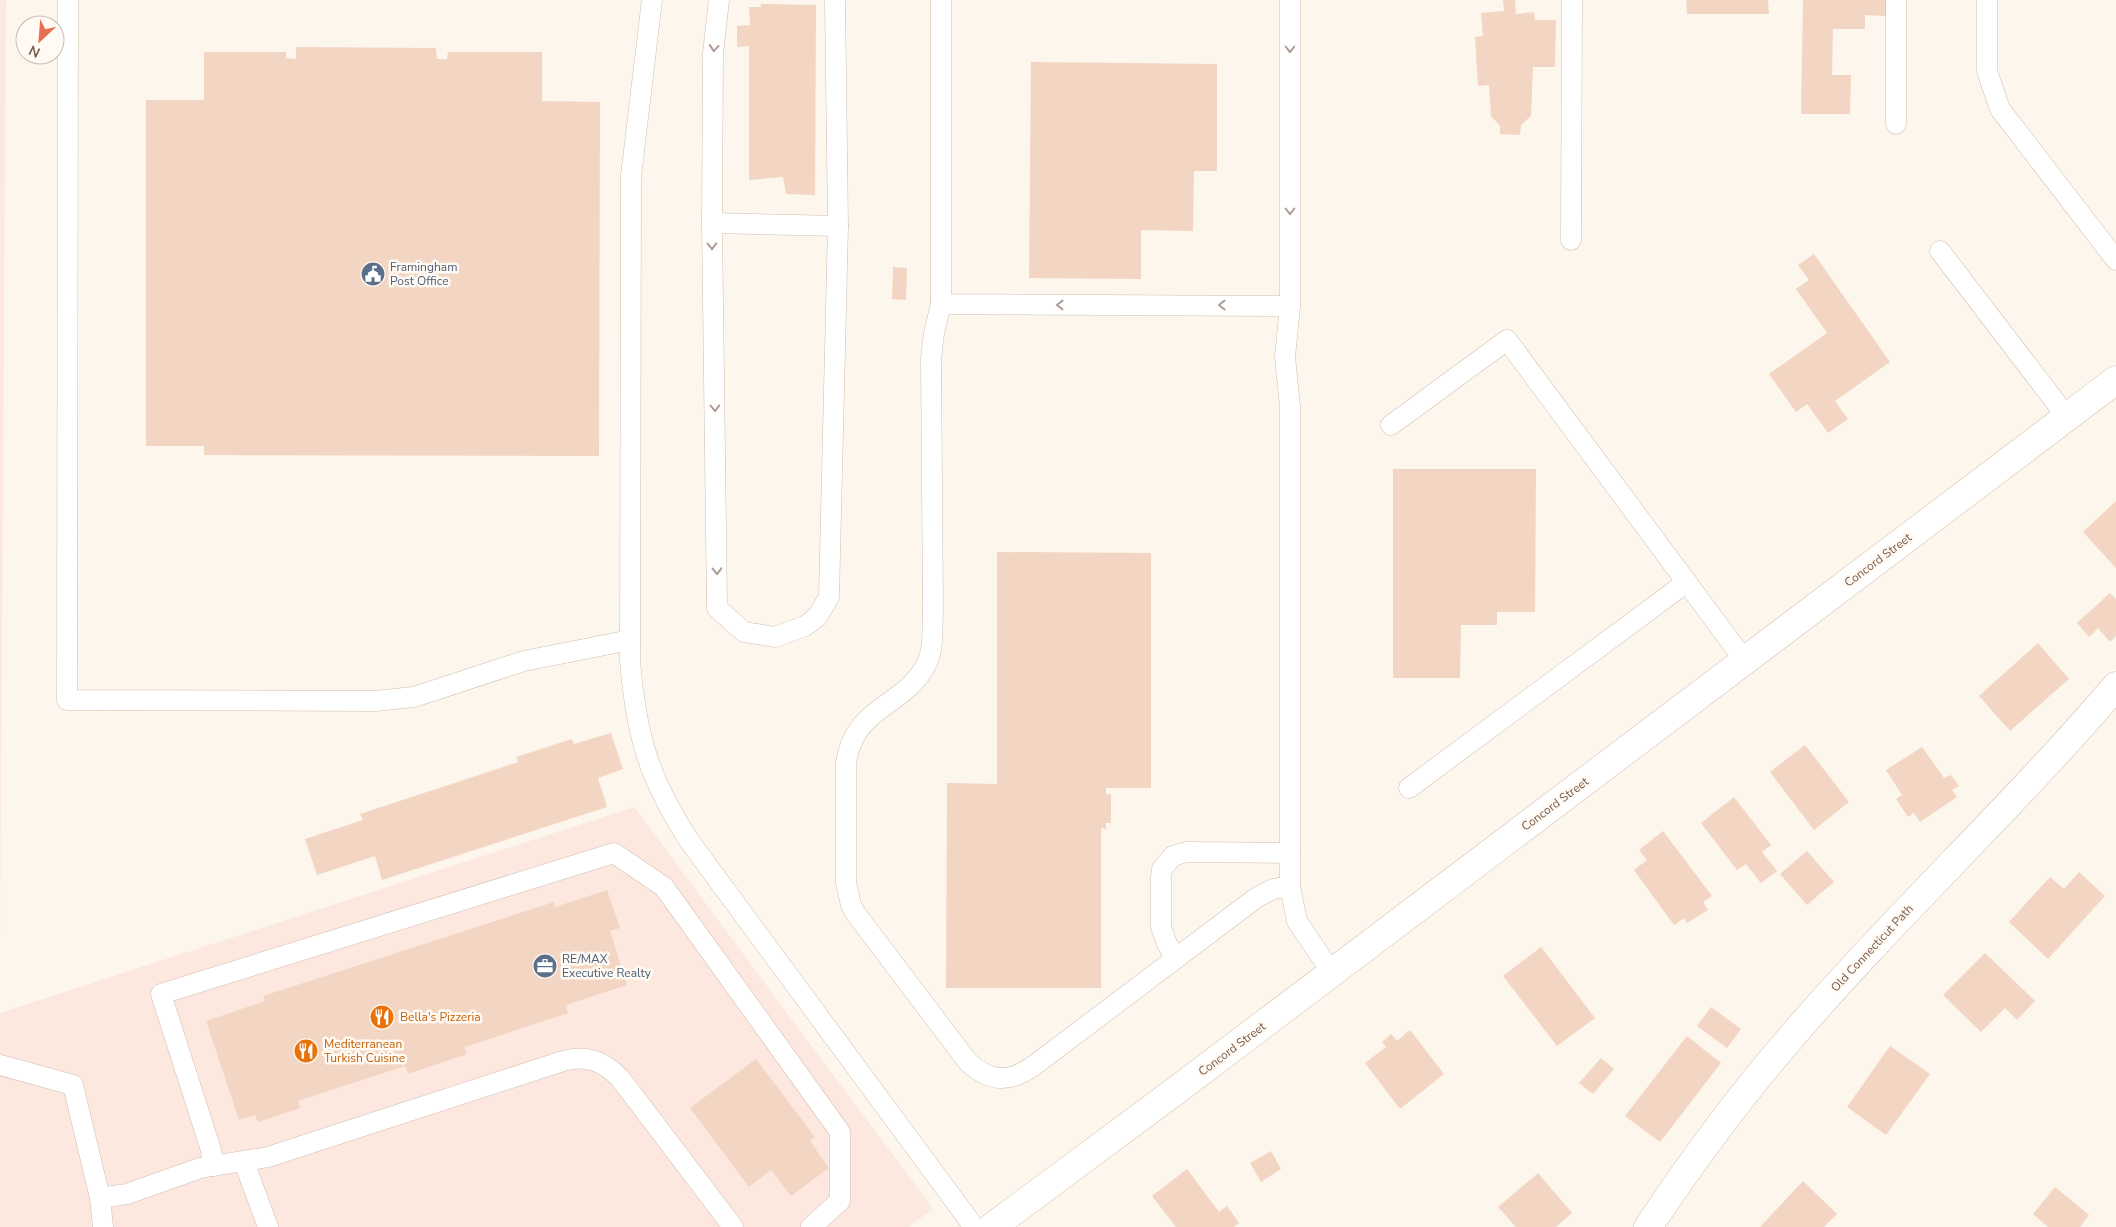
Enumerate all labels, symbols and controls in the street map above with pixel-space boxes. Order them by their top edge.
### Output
north arrow [15,15,65,65]
text: N [26,40,43,62]
one-way arrow [709,45,720,53]
one-way arrow [1285,45,1295,53]
one-way arrow [1285,208,1295,215]
one-way arrow [707,242,718,250]
place label: Framingham Post Office [390,259,457,289]
public building icon: Framingham Post Office [360,261,386,287]
one-way arrow [1055,299,1063,310]
one-way arrow [1218,300,1226,310]
one-way arrow [710,405,720,413]
street label: Concord Street [1841,529,1916,591]
one-way arrow [712,568,722,575]
street label: Concord Street [1518,773,1593,835]
street label: Old Connecticut Path [1827,901,1917,995]
place label: RE/MAX Executive Realty [562,951,652,981]
office icon: RE/MAX Executive Realty [532,953,558,979]
restaurant icon: Bella's Pizzeria [369,1004,395,1030]
place label: Bella's Pizzeria [400,1009,481,1025]
street label: Concord Street [1195,1018,1270,1080]
place label: Mediterranean Turkish Cuisine [324,1036,405,1066]
restaurant icon: Mediterranean Turkish Cuisine [293,1038,319,1064]

